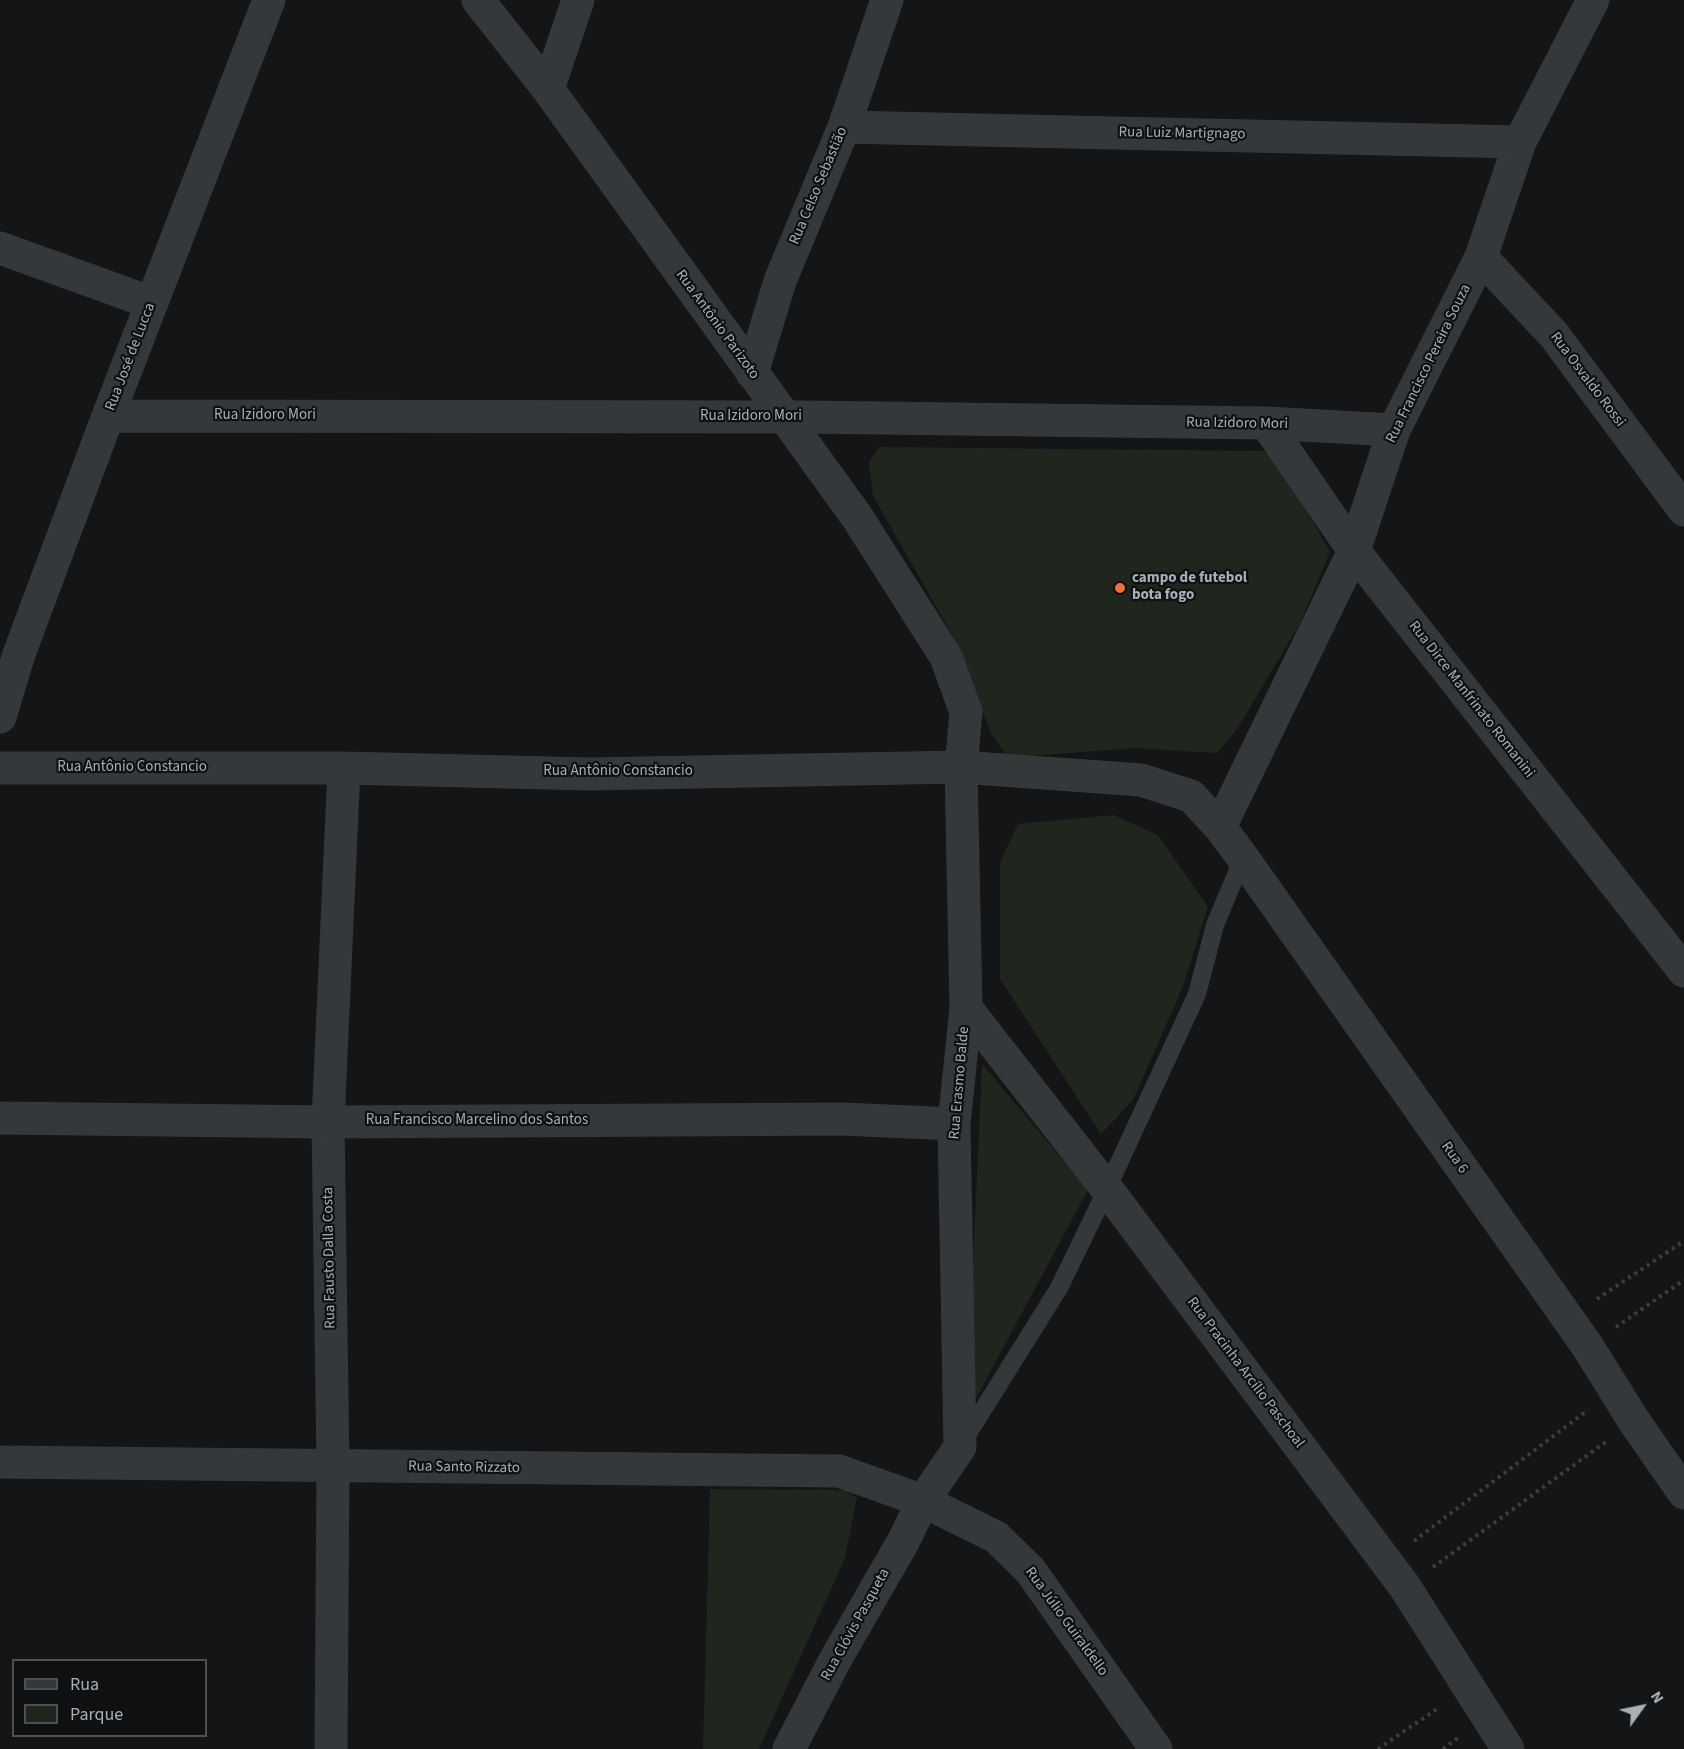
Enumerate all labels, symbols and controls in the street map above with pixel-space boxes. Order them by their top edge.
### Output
street label: Rua Celso Sebastião [786,124,852,248]
street label: Rua Luiz Martignago [1118,124,1246,144]
street label: Rua Antônio Parizoto [671,267,763,383]
street label: Rua Francisco Pereira Souza [1383,282,1475,446]
street label: Rua José de Lucca [102,301,160,413]
street label: Rua Osvaldo Rossi [1546,329,1628,431]
street label: Rua Izidoro Mori [214,407,316,425]
street label: Rua Izidoro Mori [700,408,802,426]
street label: Rua Izidoro Mori [1186,414,1288,434]
place label: campo de futebol bota fogo [1132,570,1247,605]
marker: campo de futebol bota fogo [1113,581,1127,595]
street label: Rua Dirce Manfrinato Romanini [1404,618,1538,782]
street label: Rua Antônio Constancio [57,759,207,777]
street label: Rua Antônio Constancio [543,763,693,781]
street label: Rua Erasmo Balde [946,1026,974,1140]
street label: Rua Francisco Marcelino dos Santos [366,1112,588,1130]
street label: Rua 6 [1437,1139,1471,1177]
street label: Rua Fausto Dalla Costa [320,1187,340,1329]
street label: Rua Pracinha Arcílio Paschoal [1182,1294,1308,1452]
street label: Rua Santo Rizzato [408,1458,520,1478]
street label: Rua Júlio Guiraldello [1020,1564,1112,1680]
street label: Rua Clóvis Pasqueta [818,1566,894,1684]
legend [12,1659,207,1737]
text: Rua [70,1672,99,1697]
north arrow [1612,1677,1672,1737]
text: N [1645,1687,1669,1708]
text: Parque [70,1702,123,1727]

